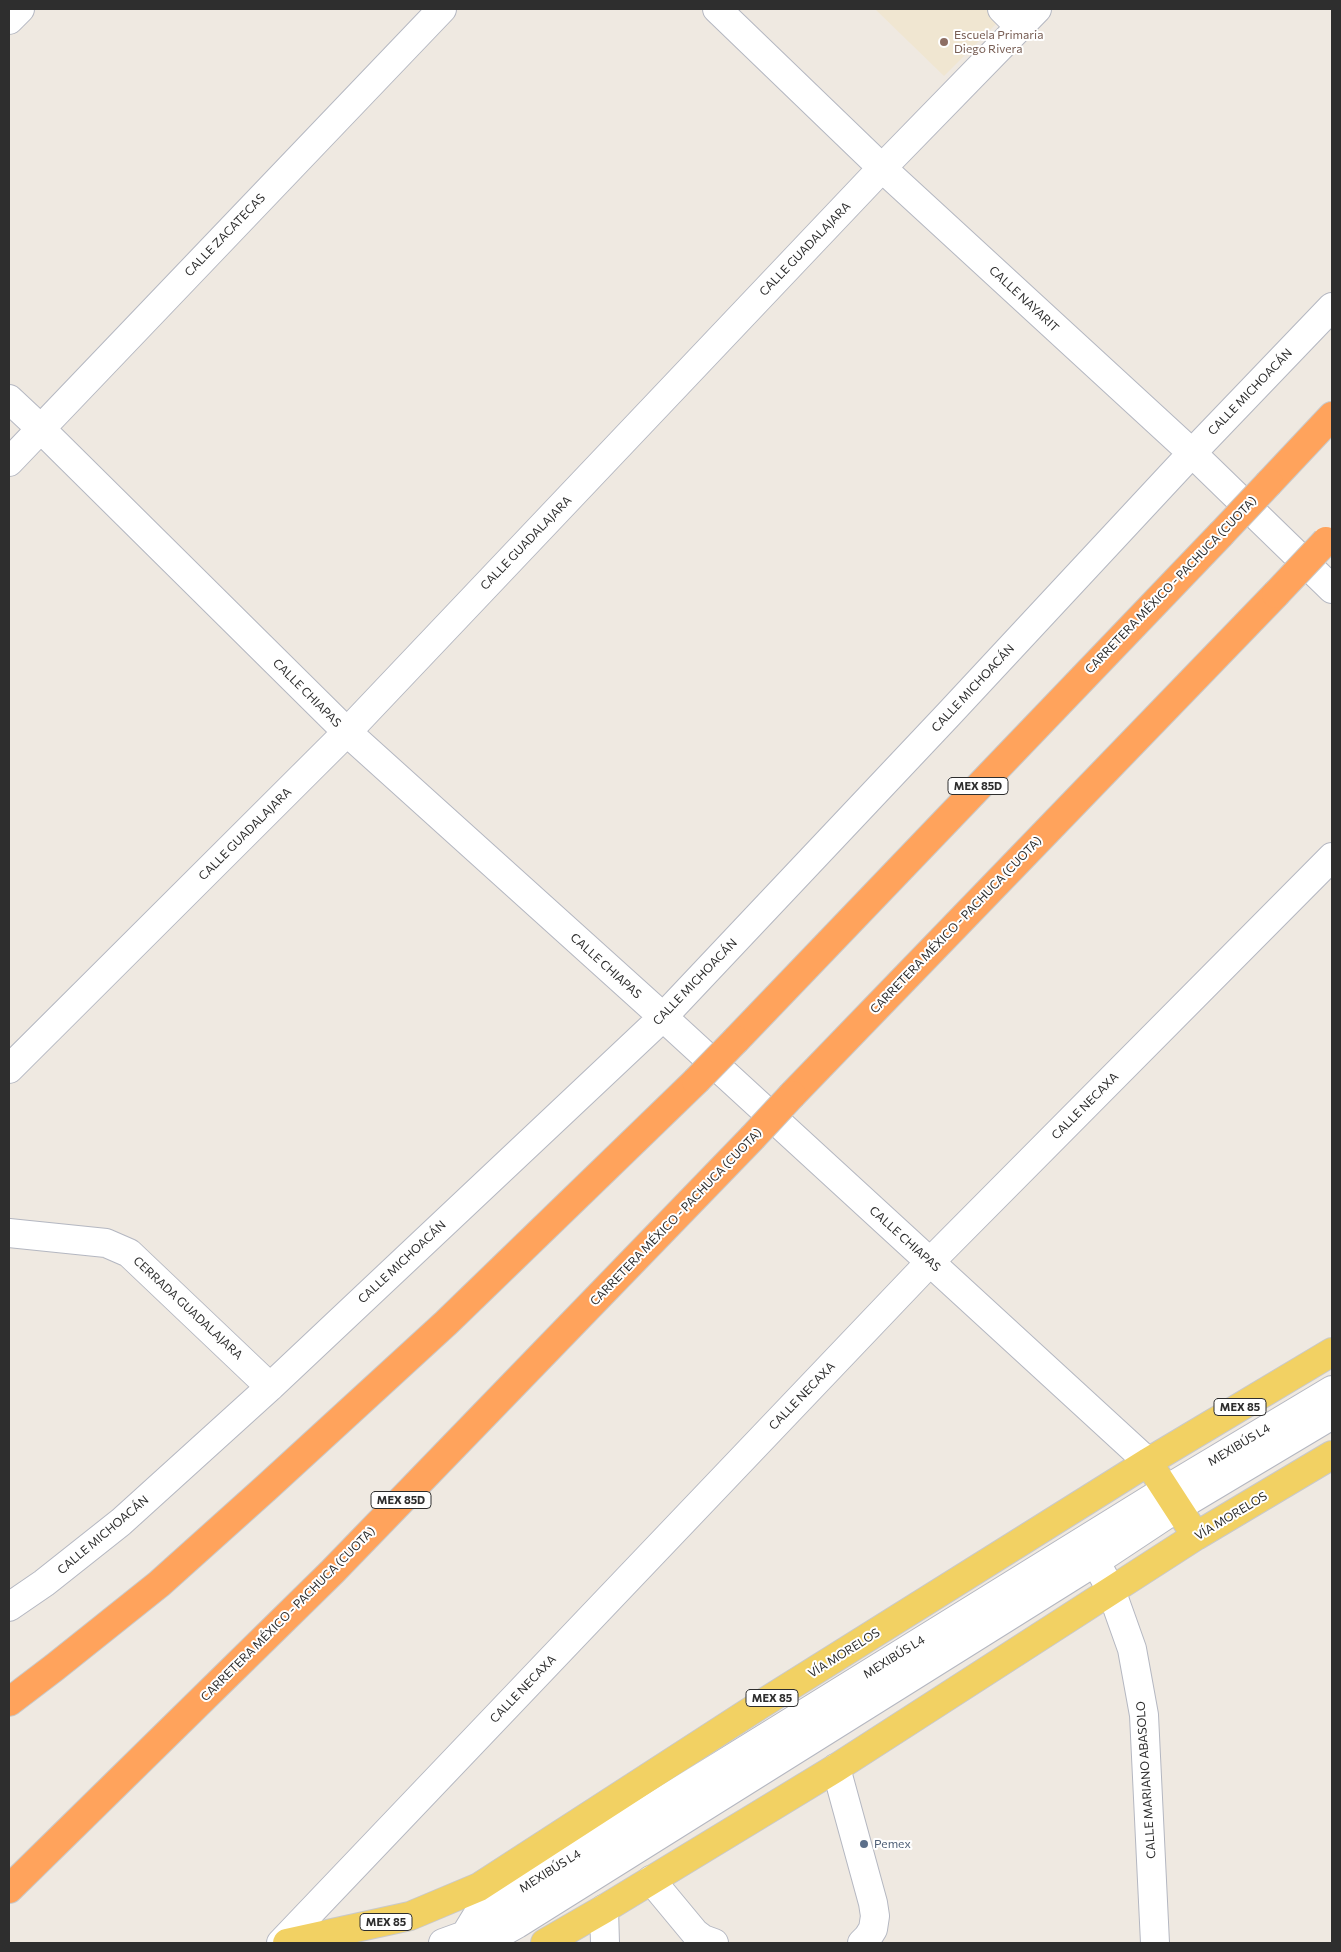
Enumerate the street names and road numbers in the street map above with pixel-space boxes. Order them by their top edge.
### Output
street label: CALLE ZACATECAS [182,191,268,279]
street label: CALLE GUADALAJARA [756,199,854,299]
street label: CALLE NAYARIT [986,263,1062,335]
street label: CALLE MICHOACÁN [1205,346,1295,438]
street label: CALLE GUADALAJARA [477,493,575,593]
street label: CARRETERA MÉXICO - PACHUCA (CUOTA) [1082,493,1260,677]
street label: CALLE MICHOACÁN [929,641,1017,735]
street label: CALLE CHIAPAS [270,656,344,730]
road number: MEX 85D [948,778,1008,794]
street label: CALLE GUADALAJARA [196,785,294,883]
street label: CARRETERA MÉXICO - PACHUCA (CUOTA) [867,833,1045,1017]
street label: CALLE CHIAPAS [567,930,645,1002]
street label: CALLE MICHOACÁN [650,936,740,1028]
street label: CALLE NECAXA [1049,1070,1121,1142]
street label: CARRETERA MÉXICO - PACHUCA (CUOTA) [587,1125,765,1309]
street label: CALLE CHIAPAS [866,1203,944,1275]
street label: CALLE MICHOACÁN [355,1218,449,1306]
street label: CERRADA GUADALAJARA [130,1254,246,1362]
street label: CALLE NECAXA [766,1359,838,1433]
road number: MEX 85 [1214,1398,1266,1415]
street label: MEXIBÚS L4 [1205,1421,1273,1469]
street label: VÍA MORELOS [1192,1489,1270,1543]
road number: MEX 85D [371,1492,431,1508]
street label: CALLE MICHOACÁN [54,1493,152,1577]
street label: CARRETERA MÉXICO - PACHUCA (CUOTA) [198,1524,378,1704]
street label: VÍA MORELOS [805,1625,883,1681]
street label: MEXIBÚS L4 [860,1632,928,1682]
street label: CALLE NECAXA [487,1652,559,1726]
road number: MEX 85 [746,1690,798,1706]
street label: CALLE MARIANO ABASOLO [1133,1701,1159,1859]
street label: MEXIBÚS L4 [516,1846,584,1896]
road number: MEX 85 [360,1914,412,1930]

